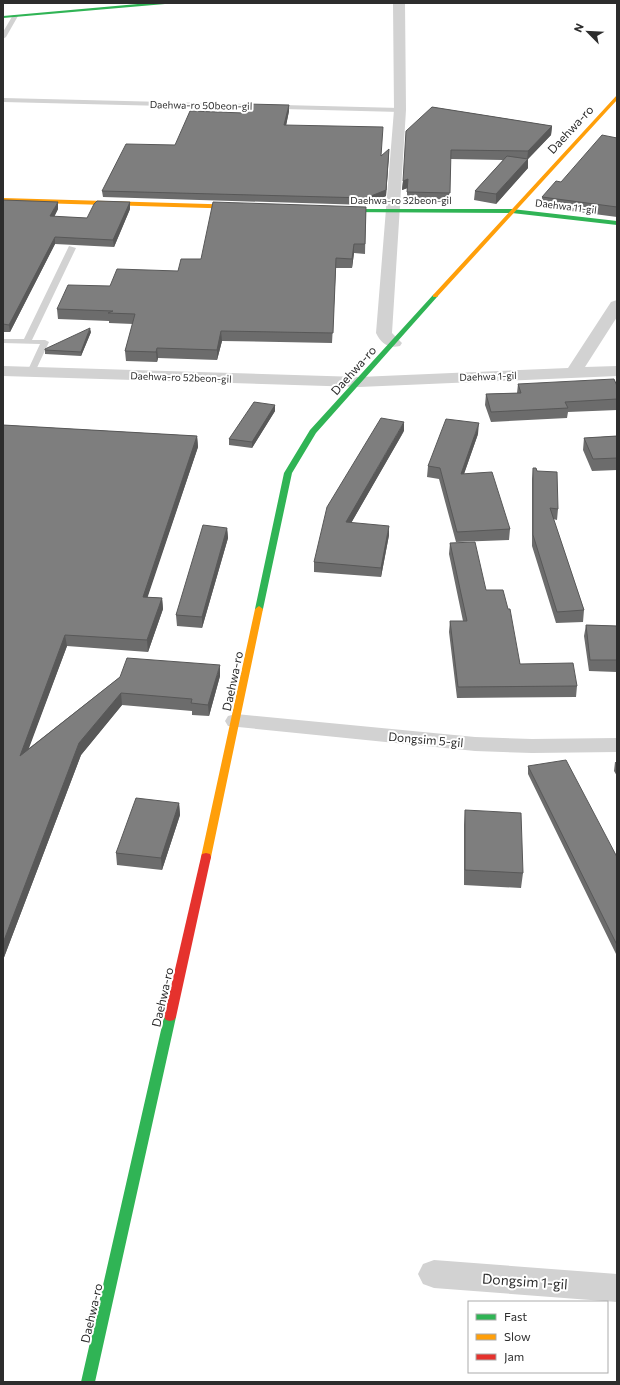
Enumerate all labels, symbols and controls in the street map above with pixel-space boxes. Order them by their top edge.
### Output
north arrow [568,12,608,52]
text: N [571,21,586,34]
street label: Daehwa-ro 50beon-gil [150,98,252,112]
street label: Daehwa-ro [544,102,596,156]
street label: Daehwa-ro 32beon-gil [350,194,452,206]
street label: Daehwa 11-gil [535,196,597,216]
street label: Daehwa-ro [327,343,379,397]
street label: Daehwa-ro 52beon-gil [130,369,232,385]
street label: Daehwa 1-gil [459,369,517,383]
street label: Daehwa-ro [219,650,245,712]
street label: Dongsim 5-gil [388,729,464,749]
street label: Daehwa-ro [148,966,176,1028]
street label: Dongsim 1-gil [482,1270,568,1292]
street label: Daehwa-ro [77,1282,105,1344]
legend [468,1301,608,1373]
text: Fast [504,1309,527,1323]
text: Slow [504,1329,531,1343]
text: Jam [504,1349,524,1364]

